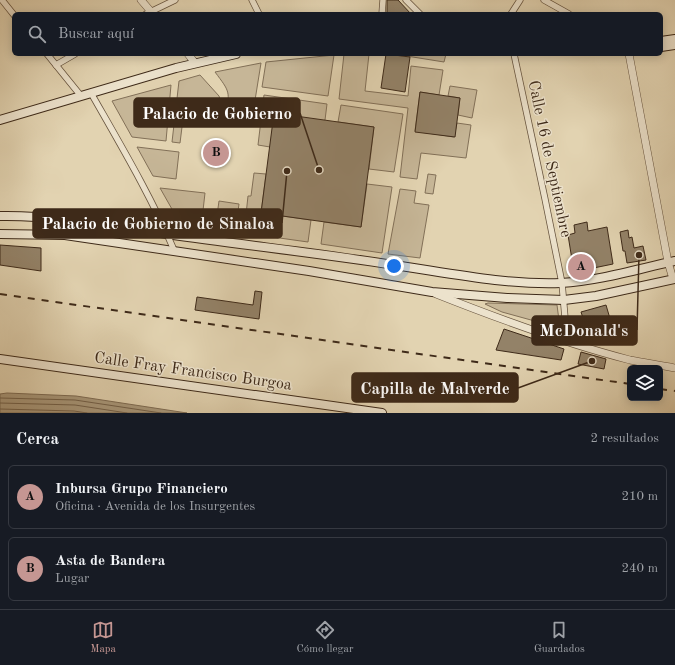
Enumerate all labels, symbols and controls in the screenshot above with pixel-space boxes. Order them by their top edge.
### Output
search box [12,12,663,56]
icon: search [26,23,48,45]
text: Buscar aquí [58,27,134,42]
street label: Calle 16 de Septiembre [525,79,573,239]
callout: Palacio de Gobierno [134,98,300,127]
text: Palacio de Gobierno [142,106,292,123]
pin: B [203,138,229,168]
callout: Palacio de Gobierno de Sinaloa [33,209,282,238]
text: Palacio de Gobierno de Sinaloa [42,216,275,233]
pin: A [568,252,594,282]
your location [384,256,404,276]
callout: McDonald's [532,316,637,345]
text: McDonald's [540,323,628,340]
street label: Calle Fray Francisco Burgoa [93,350,293,394]
map controls [627,365,663,401]
button: layers [627,365,663,401]
callout: Capilla de Malverde [352,373,518,402]
text: Capilla de Malverde [360,381,510,398]
text: Cerca [16,431,59,448]
text: 2 resultados [591,432,659,445]
text: Inbursa Grupo Financiero [55,482,228,497]
text: A [25,490,35,503]
text: 210 m [621,490,658,503]
text: Oficina · Avenida de los Insurgentes [55,500,255,513]
text: Asta de Bandera [55,554,165,569]
text: B [25,562,35,575]
text: 240 m [621,562,658,575]
text: Lugar [55,572,89,585]
tab: Mapa [90,619,116,657]
tab: Cómo llegar [296,619,353,657]
tab: Guardados [534,619,585,657]

